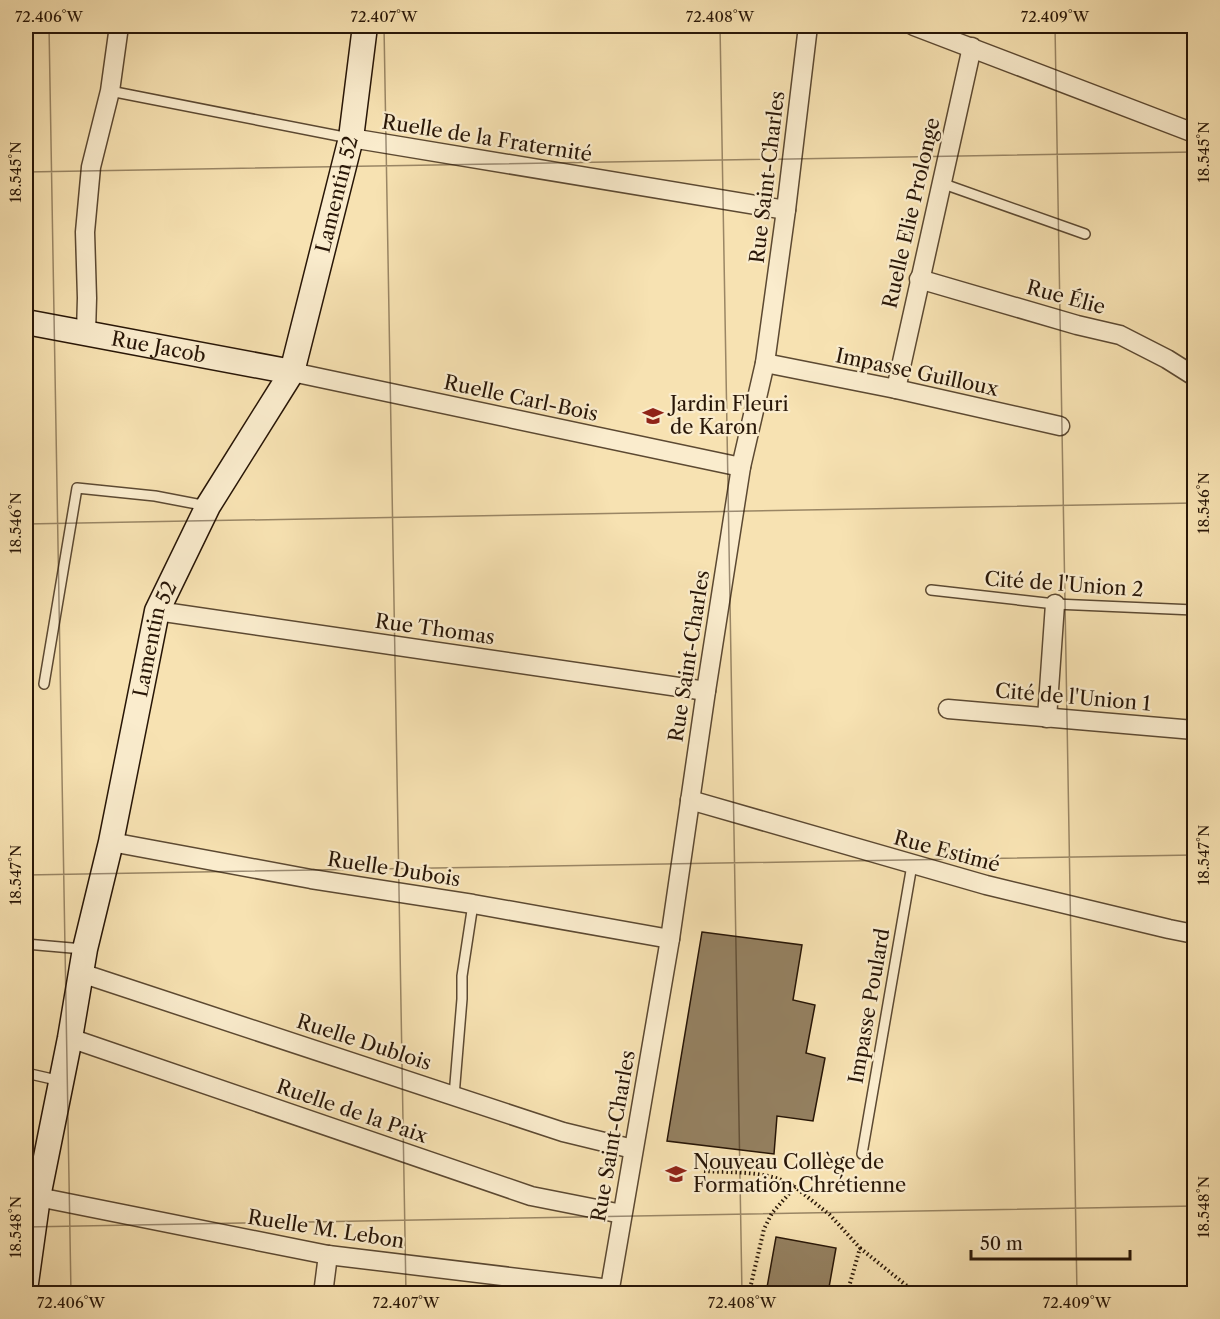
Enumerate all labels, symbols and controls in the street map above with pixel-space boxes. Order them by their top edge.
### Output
text: 72.406°W [15,7,84,26]
text: 72.407°W [351,7,418,26]
text: 72.408°W [686,7,755,26]
text: 72.409°W [1021,7,1090,26]
street label: Rue Saint-Charles [745,89,789,265]
street label: Ruelle de la Fraternité [380,110,594,166]
street label: Ruelle Elie Prolonge [877,115,945,311]
text: 18.545°N [1194,121,1213,183]
street label: Lamentin 52 [311,134,363,255]
text: 18.545°N [6,141,25,203]
street label: Rue Élie [1024,274,1108,319]
street label: Rue Jacob [109,326,208,368]
street label: Impasse Guilloux [834,343,1001,401]
street label: Ruelle Carl-Bois [442,370,600,426]
place label: Jardin Fleuri de Karon [667,392,789,439]
school or university icon: Jardin Fleuri de Karon [641,404,665,428]
text: 18.546°N [1194,472,1213,534]
text: 18.546°N [6,492,25,554]
street label: Cité de l'Union 2 [984,566,1144,602]
street label: Rue Saint-Charles [664,568,714,744]
street label: Lamentin 52 [128,577,182,699]
street label: Rue Thomas [374,609,496,649]
street label: Cité de l'Union 1 [994,678,1152,716]
street label: Rue Estimé [891,825,1003,877]
text: 18.547°N [1194,825,1213,885]
text: 18.547°N [6,845,25,905]
street label: Ruelle Dubois [326,847,462,891]
street label: Impasse Poulard [844,927,894,1085]
street label: Ruelle Dublois [294,1009,434,1075]
street label: Rue Saint-Charles [586,1048,640,1224]
street label: Ruelle de la Paix [273,1074,431,1148]
place label: Nouveau Collège de Formation Chrétienne [693,1150,906,1197]
school or university icon: Nouveau Collège de Formation Chrétienne [664,1162,688,1186]
text: 18.548°N [1194,1176,1213,1238]
text: 18.548°N [6,1196,25,1258]
street label: Ruelle M. Lebon [246,1205,407,1253]
scale bar [971,1223,1130,1261]
text: 50 m [980,1233,1023,1255]
text: 72.406°W [37,1293,106,1312]
text: 72.407°W [373,1293,440,1312]
text: 72.408°W [708,1293,777,1312]
text: 72.409°W [1043,1293,1112,1312]

